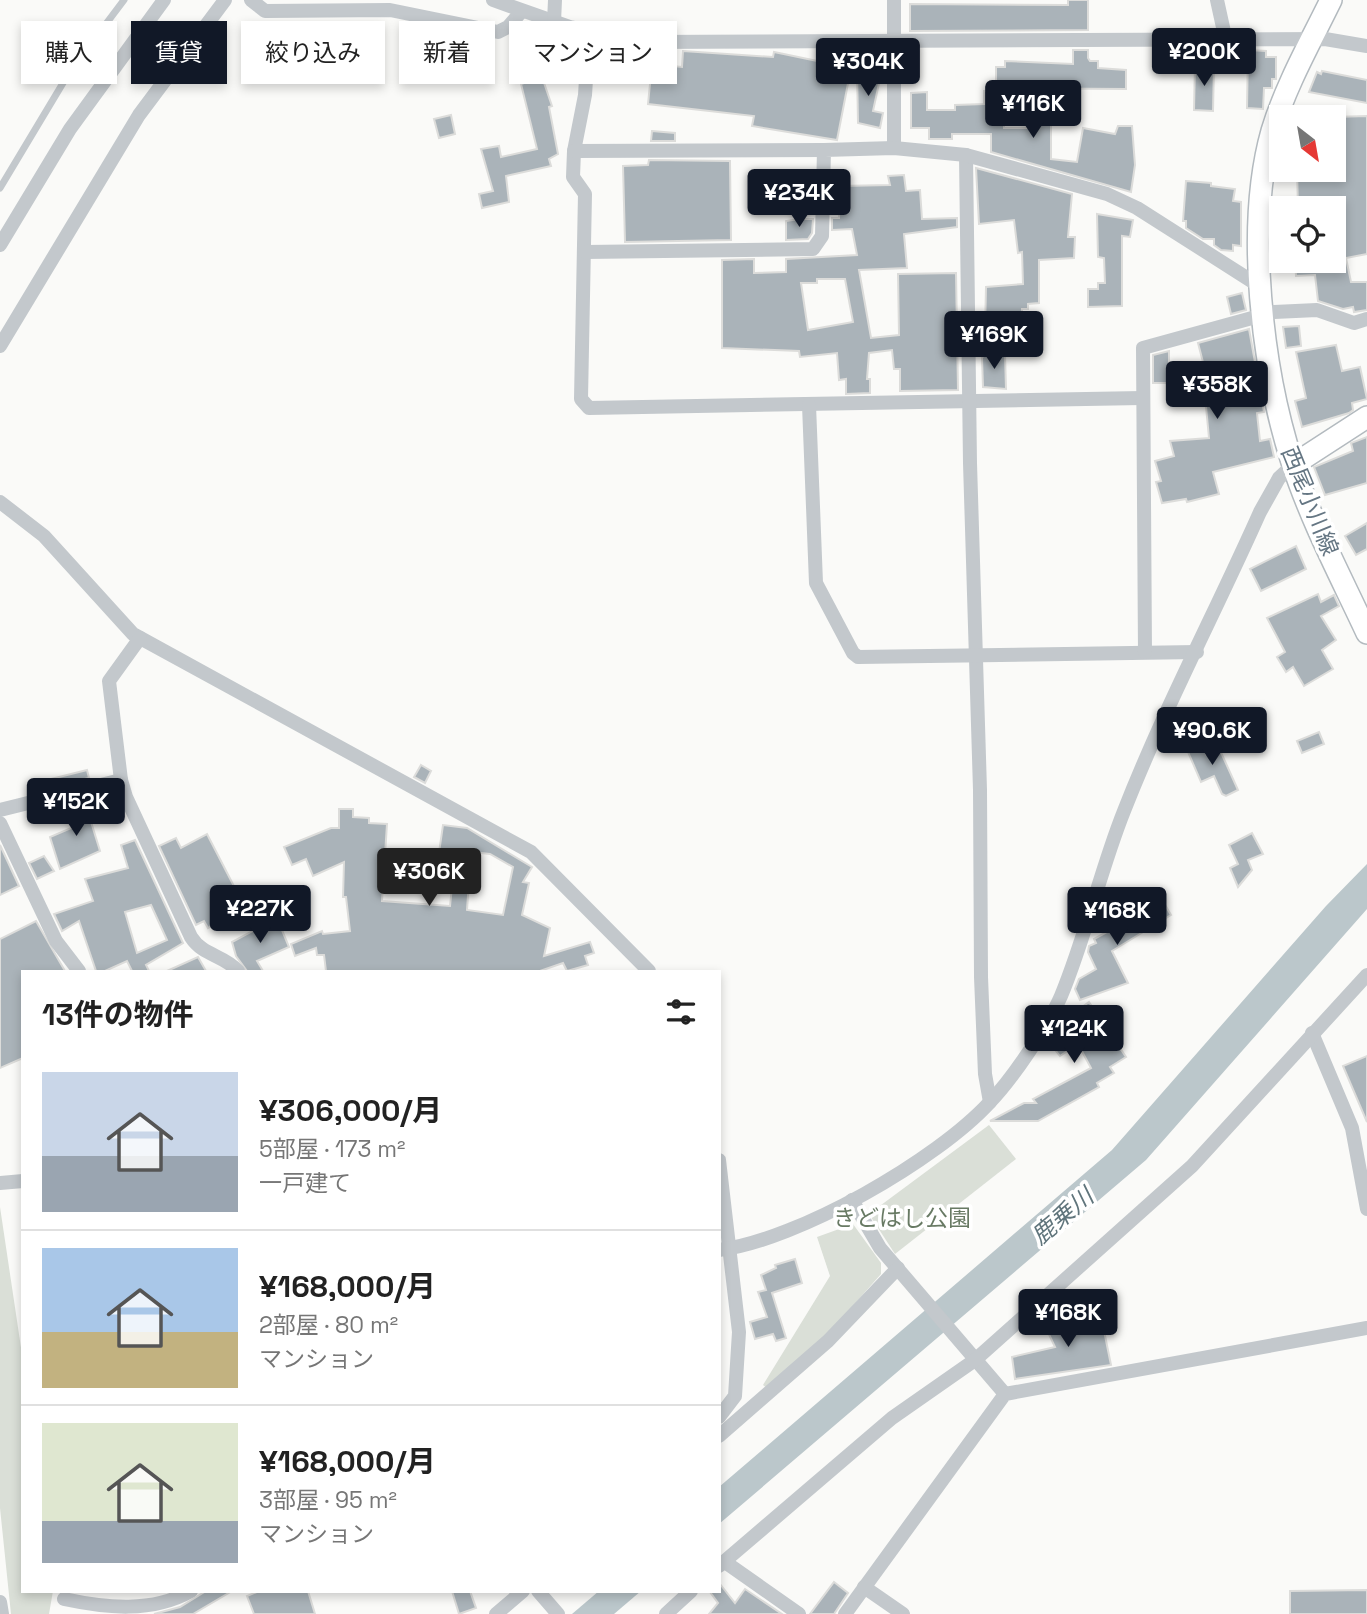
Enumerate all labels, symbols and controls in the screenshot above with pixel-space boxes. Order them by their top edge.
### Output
chip: 購入 [21,21,117,84]
chip: 賃貸 [131,21,227,84]
chip: 絞り込み [241,21,385,84]
chip: 新着 [399,21,495,84]
chip: マンション [509,21,677,84]
pin: ¥200K [1155,28,1253,88]
text: ¥200K [1168,36,1240,66]
pin: ¥304K [819,38,917,98]
text: ¥304K [832,46,904,76]
pin: ¥116K [984,80,1082,140]
text: ¥116K [1001,88,1065,118]
north arrow [1269,105,1346,182]
map controls [1269,105,1346,273]
pin: ¥234K [750,170,848,229]
text: ¥234K [764,177,834,207]
button: locate [1269,196,1346,273]
pin: ¥169K [945,312,1043,371]
text: ¥169K [960,319,1028,349]
pin: ¥358K [1168,362,1266,421]
text: ¥358K [1182,369,1252,399]
street label: 西尾小川線 [1275,442,1345,560]
pin: ¥90.6K [1155,708,1269,767]
text: ¥90.6K [1173,715,1251,745]
pin: ¥152K [27,778,125,838]
text: ¥152K [43,786,109,816]
pin: ¥306K [380,848,478,908]
text: ¥306K [393,856,465,886]
pin: ¥227K [211,886,309,945]
pin: ¥168K [1068,888,1166,947]
text: ¥227K [226,893,294,923]
text: ¥168K [1083,895,1151,925]
icon: filters [662,993,700,1031]
text: 13件の物件 [42,995,194,1034]
pin: ¥124K [1025,1006,1123,1065]
text: ¥124K [1041,1013,1107,1043]
text: ¥306,000/月 [259,1091,442,1130]
icon: home [98,1100,182,1184]
text: 5部屋 · 173 m² [259,1134,406,1164]
text: 一戸建て [259,1168,351,1198]
water label: 鹿乗川 [1024,1179,1102,1251]
park label: きどはし公園 [833,1203,971,1233]
text: ¥168,000/月 [259,1267,436,1306]
icon: home [98,1276,182,1360]
pin: ¥168K [1019,1290,1117,1349]
text: ¥168K [1034,1297,1102,1327]
text: 2部屋 · 80 m² [259,1310,398,1340]
text: マンション [259,1344,374,1374]
text: ¥168,000/月 [259,1442,436,1481]
icon: home [98,1451,182,1535]
text: 3部屋 · 95 m² [259,1485,397,1515]
text: マンション [259,1519,374,1549]

